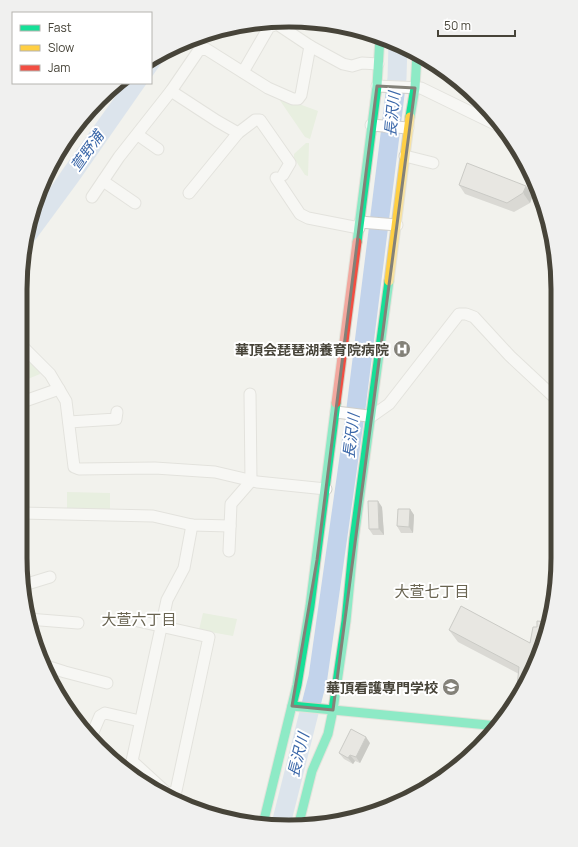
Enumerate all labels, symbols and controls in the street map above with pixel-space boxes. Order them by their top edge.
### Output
legend [12,12,152,84]
scale bar [438,12,515,38]
text: 50 m [444,17,471,34]
text: Fast [48,19,72,36]
text: Slow [48,39,74,56]
text: Jam [48,59,70,76]
water label: 長沢川 [380,89,405,137]
water label: 萱野浦 [65,125,110,175]
hospital icon: 華頂会琵琶湖養育院病院 [392,339,412,359]
place label: 華頂会琵琶湖養育院病院 [235,340,389,359]
water label: 長沢川 [338,410,364,460]
district label: 大萱七丁目 [394,581,470,602]
district label: 大萱六丁目 [101,609,177,630]
school or university icon: 華頂看護専門学校 [441,677,461,697]
place label: 華頂看護専門学校 [326,678,438,697]
water label: 長沢川 [282,729,314,779]

